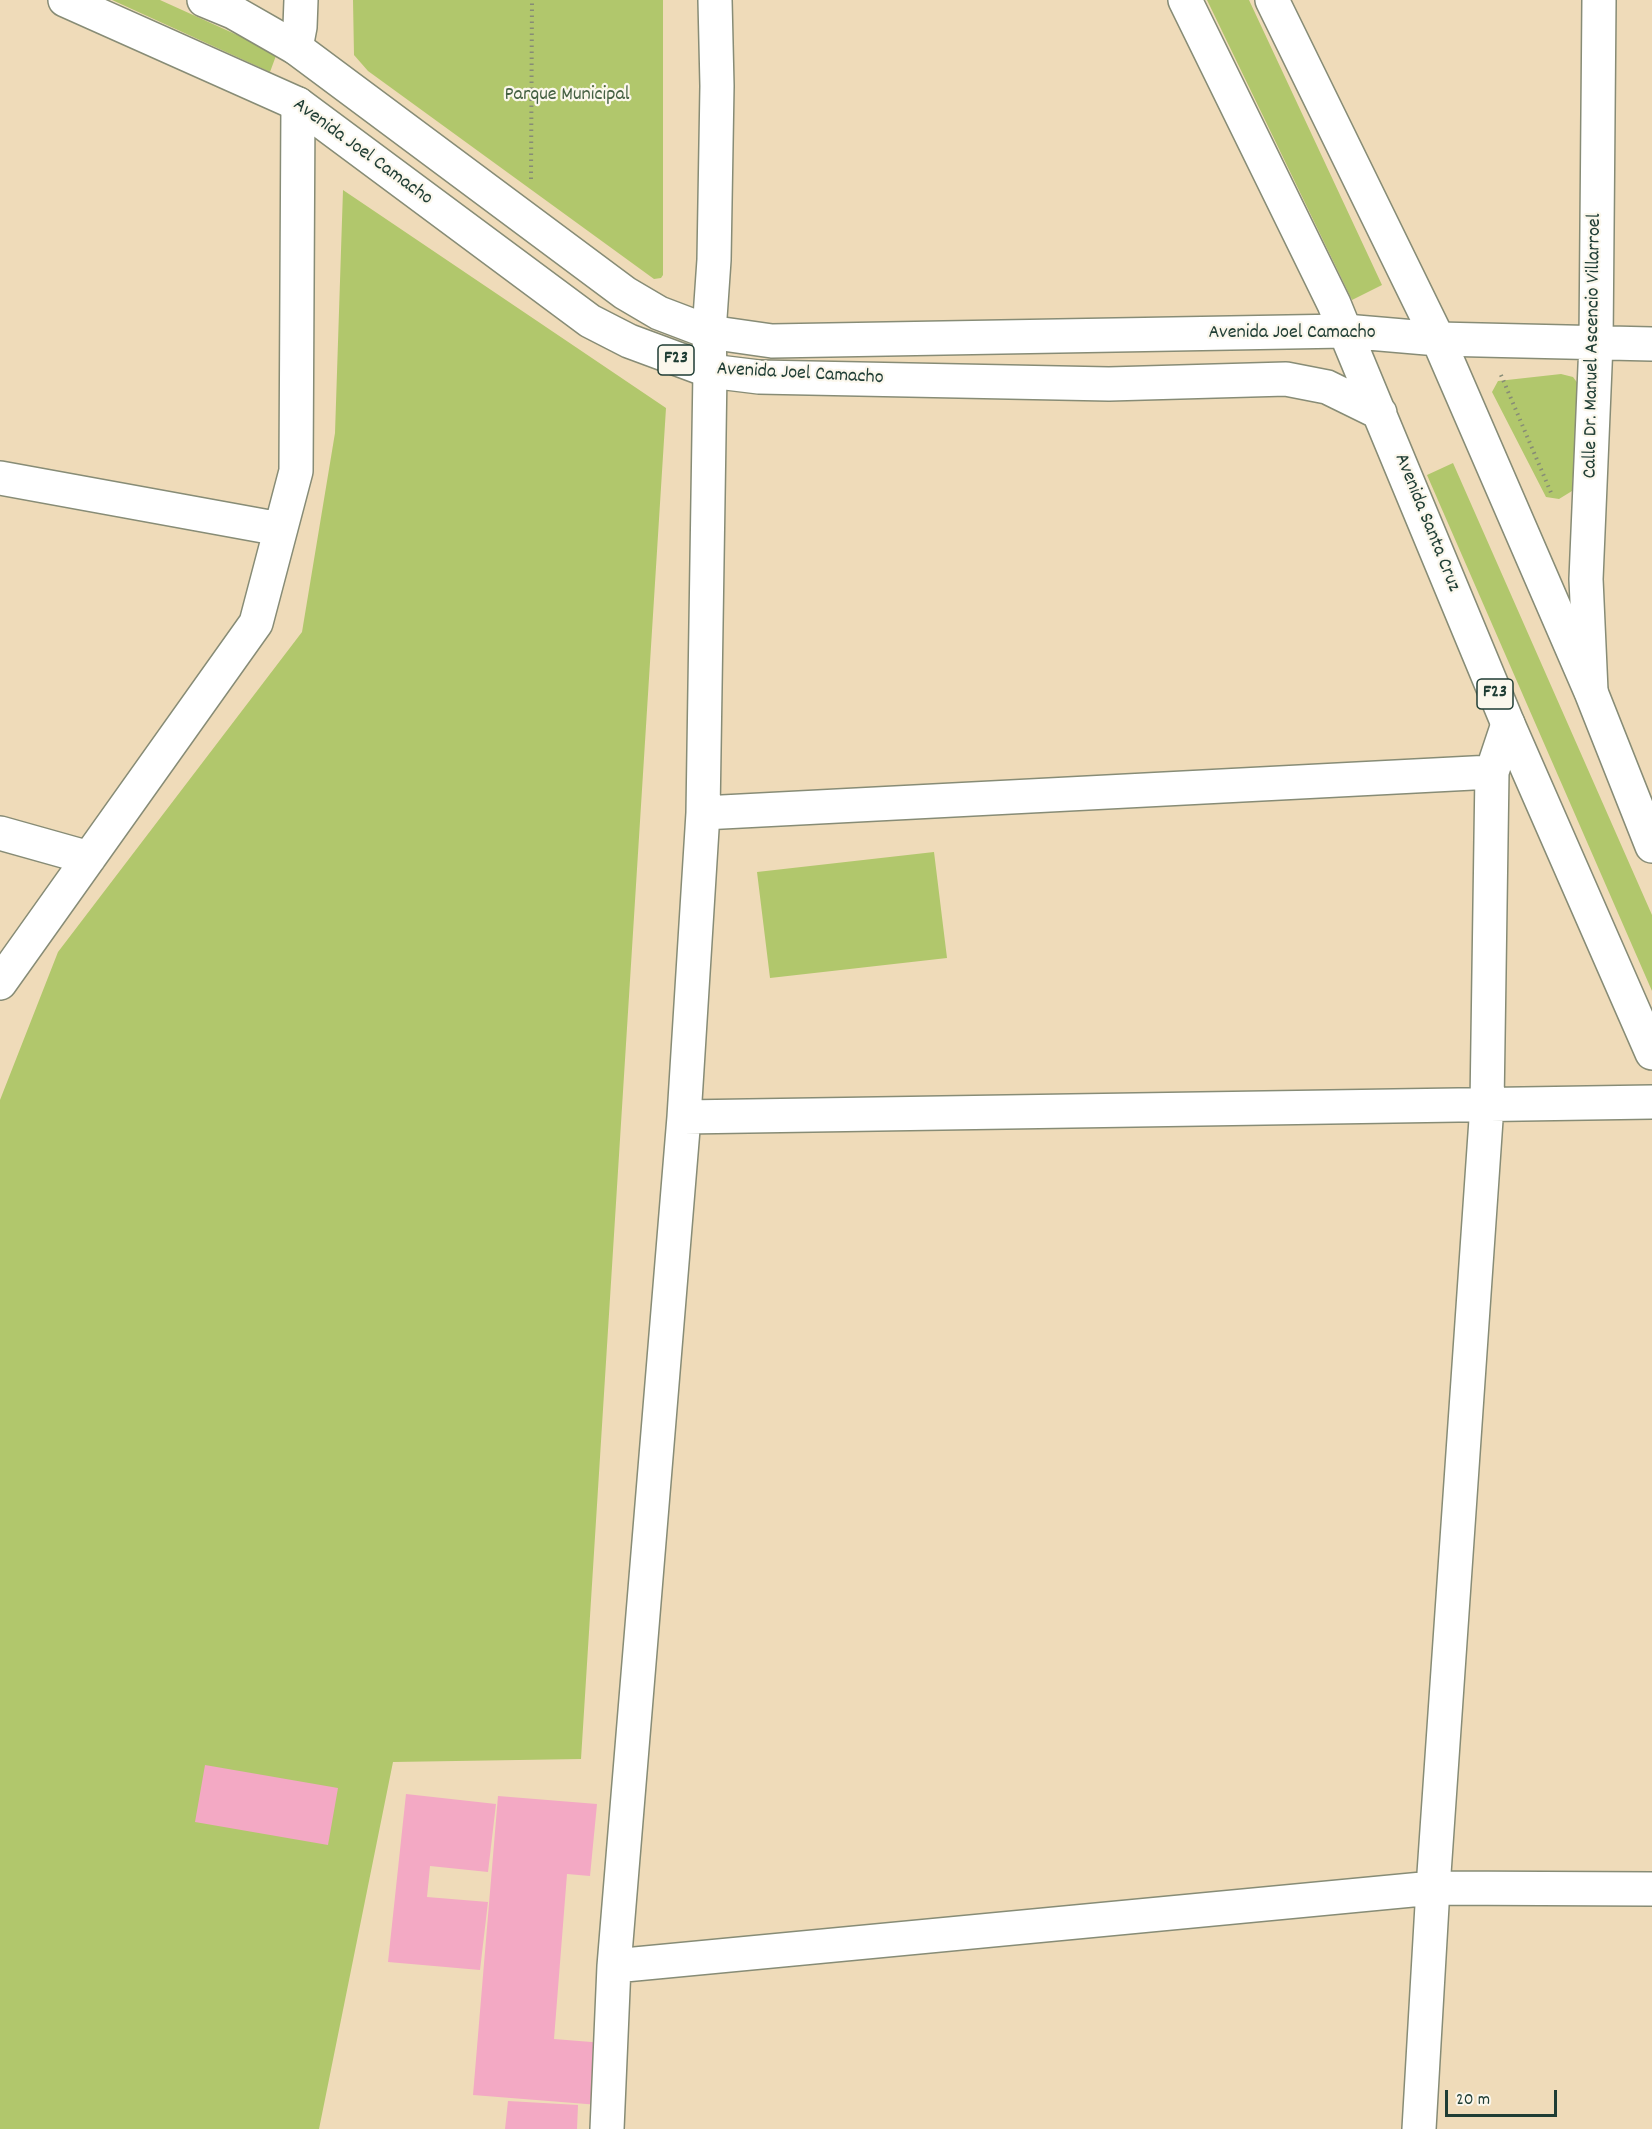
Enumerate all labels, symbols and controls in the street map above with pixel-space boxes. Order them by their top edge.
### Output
park label: Parque Municipal [504,84,630,108]
street label: Avenida Joel Camacho [287,94,437,212]
street label: Calle Dr. Manuel Ascencio Villarroel [1580,213,1608,479]
street label: Avenida Joel Camacho [1208,322,1376,346]
road number: F23 [658,345,694,375]
street label: Avenida Joel Camacho [716,359,884,391]
street label: Avenida Santa Cruz [1387,451,1465,595]
road number: F23 [1477,679,1513,709]
scale bar [1448,2078,1560,2116]
text: 20 m [1456,2088,1490,2113]

